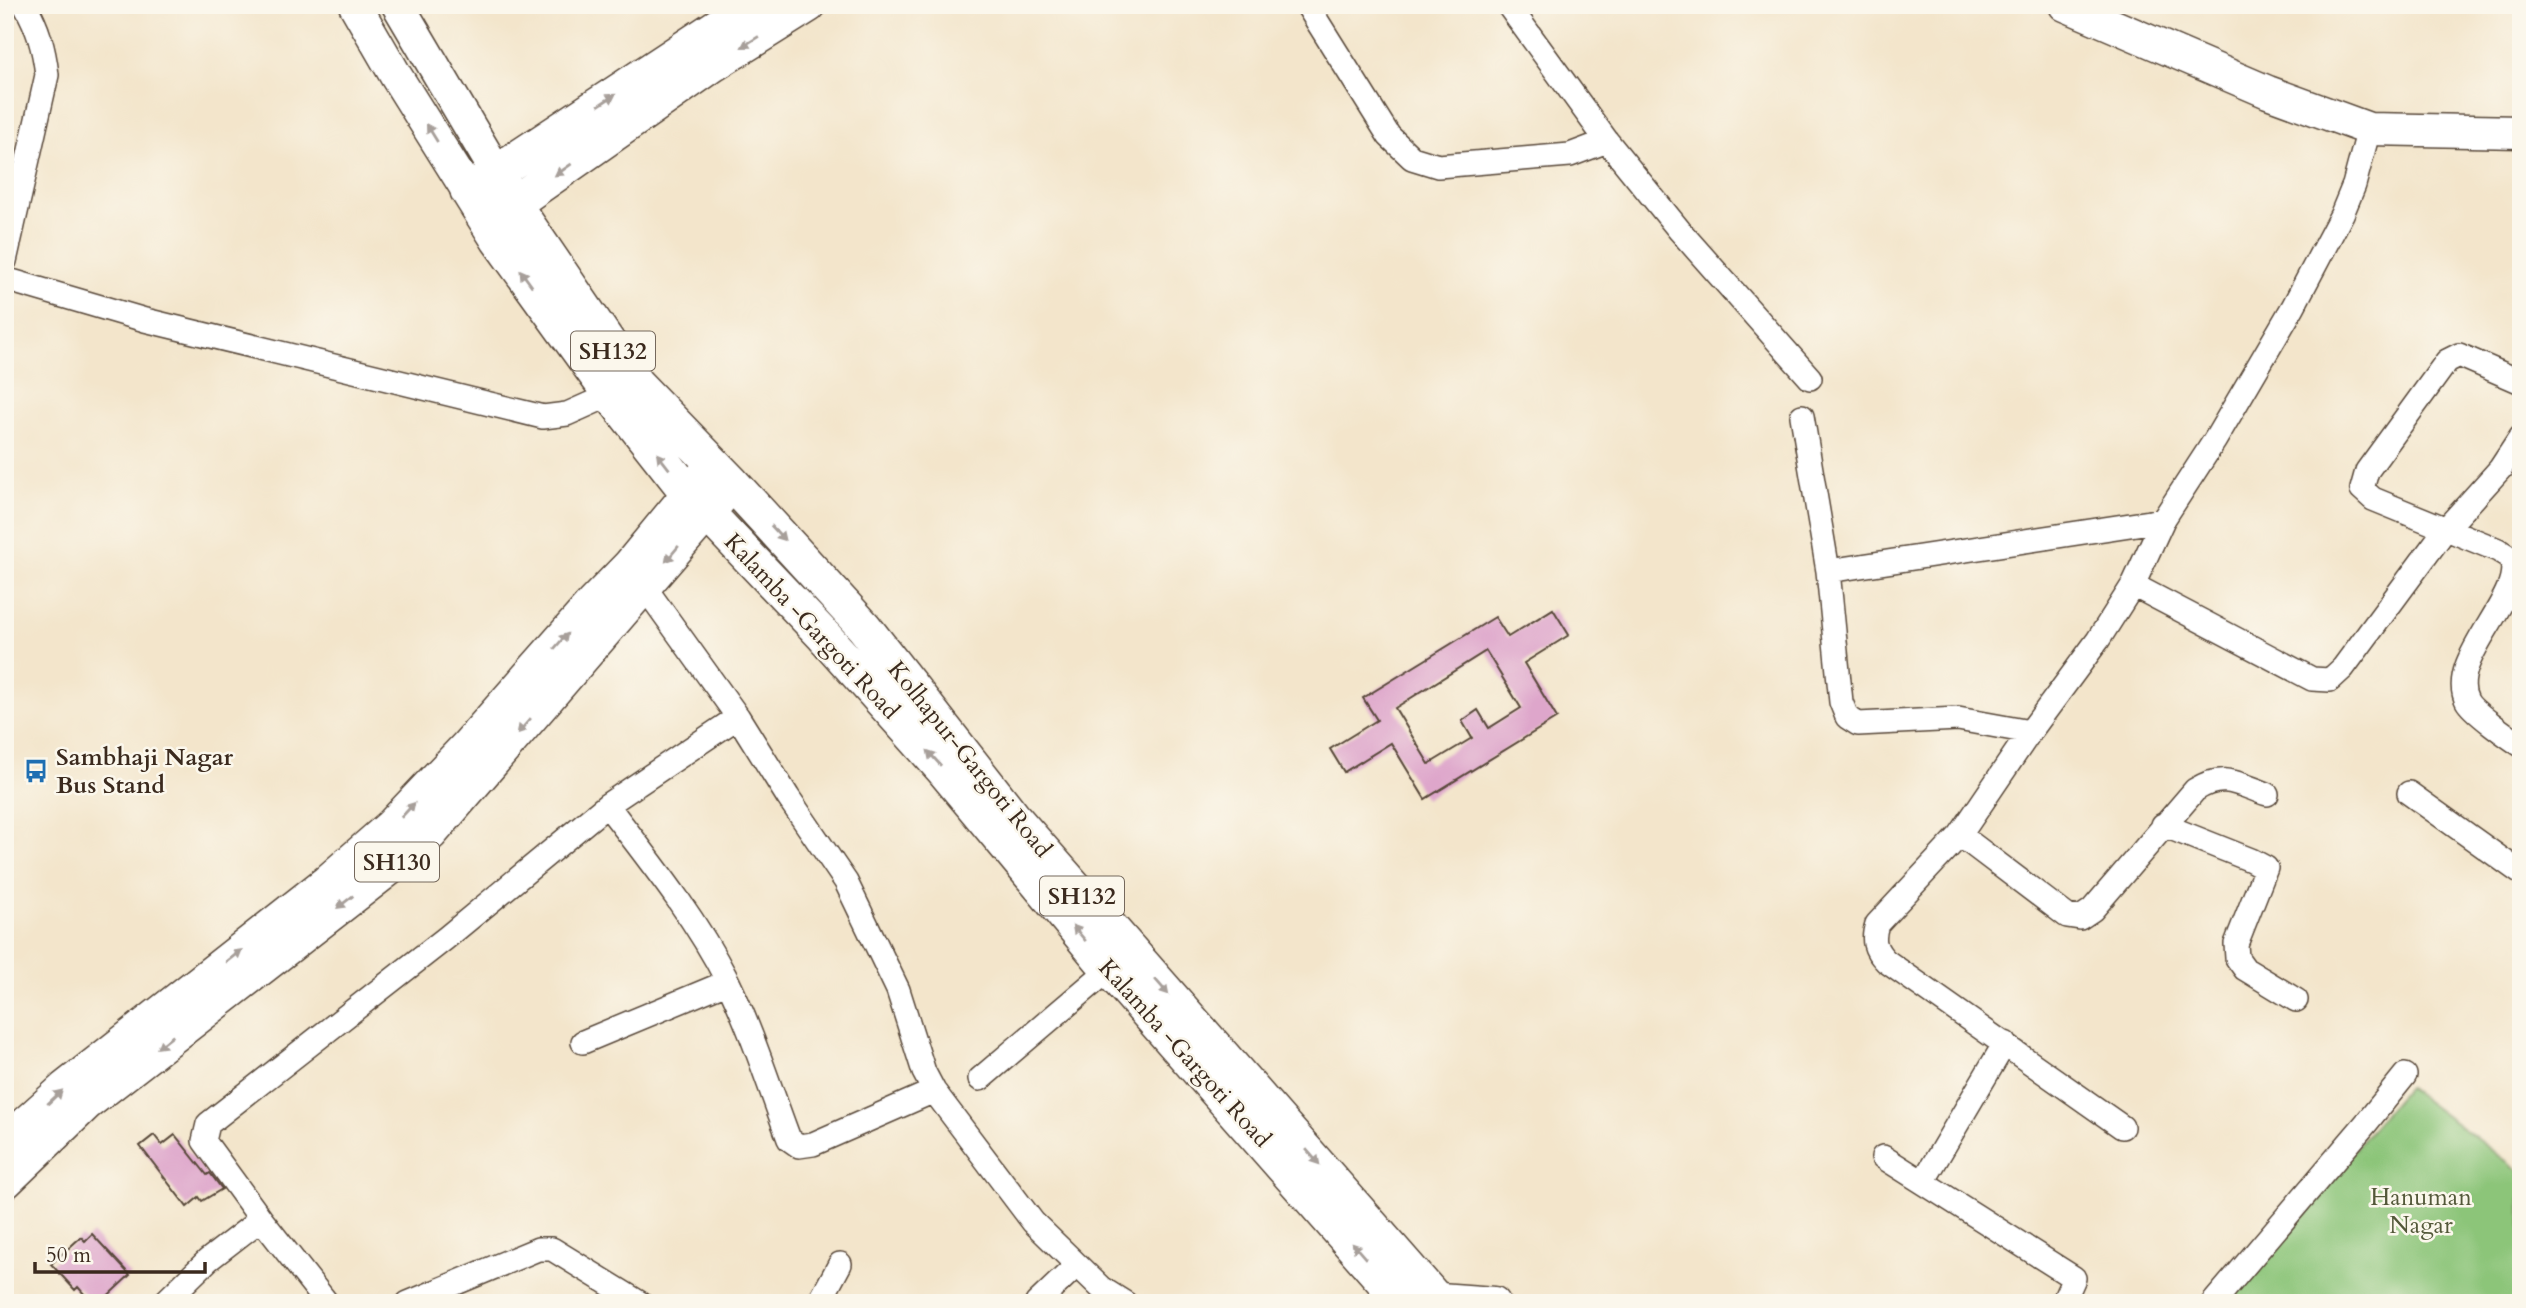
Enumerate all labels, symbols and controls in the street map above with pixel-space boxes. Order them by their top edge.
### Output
one-way arrow [741,35,760,48]
one-way arrow [598,93,616,107]
one-way arrow [425,124,438,143]
one-way arrow [554,163,572,177]
one-way arrow [519,270,534,288]
road number: SH132 [571,332,655,370]
one-way arrow [655,452,670,470]
one-way arrow [770,524,786,542]
street label: Kalamba -Gargoti Road [717,526,907,727]
one-way arrow [665,545,680,562]
one-way arrow [553,632,569,650]
street label: Kolhapur-Gargoti Road [880,654,1059,865]
one-way arrow [516,717,532,735]
place label: Sambhaji Nagar Bus Stand [56,741,234,802]
one-way arrow [926,750,942,767]
bus stop icon: Sambhaji Nagar Bus Stand [22,757,50,785]
one-way arrow [399,802,415,819]
road number: SH130 [355,842,439,882]
road number: SH132 [1040,876,1124,916]
one-way arrow [337,895,355,910]
one-way arrow [1072,924,1087,941]
one-way arrow [225,950,243,964]
street label: Kalamba -Gargoti Road [1091,952,1278,1155]
one-way arrow [1154,978,1170,995]
one-way arrow [157,1034,175,1049]
one-way arrow [46,1089,64,1105]
one-way arrow [1305,1149,1320,1166]
park label: Hanuman Nagar [2370,1181,2472,1242]
scale bar [35,1231,205,1275]
text: 50 m [46,1241,91,1270]
one-way arrow [1351,1242,1367,1260]

